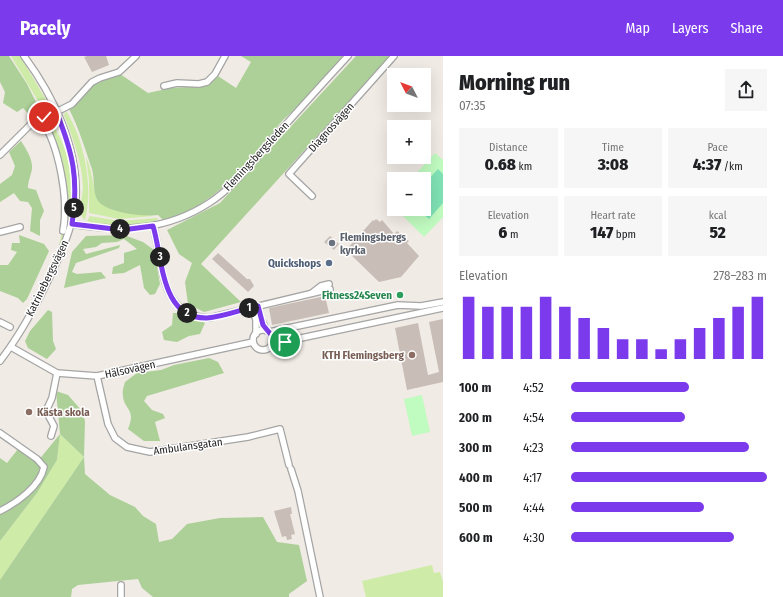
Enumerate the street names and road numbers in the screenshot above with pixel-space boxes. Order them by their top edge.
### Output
street label: Diagnosvägen [306,100,357,155]
street label: Flemingsbergsleden [221,119,292,194]
street label: Katrinebergsvägen [23,238,72,319]
street label: Hälsovägen [104,358,157,381]
street label: Ambulansgatan [153,435,223,458]

